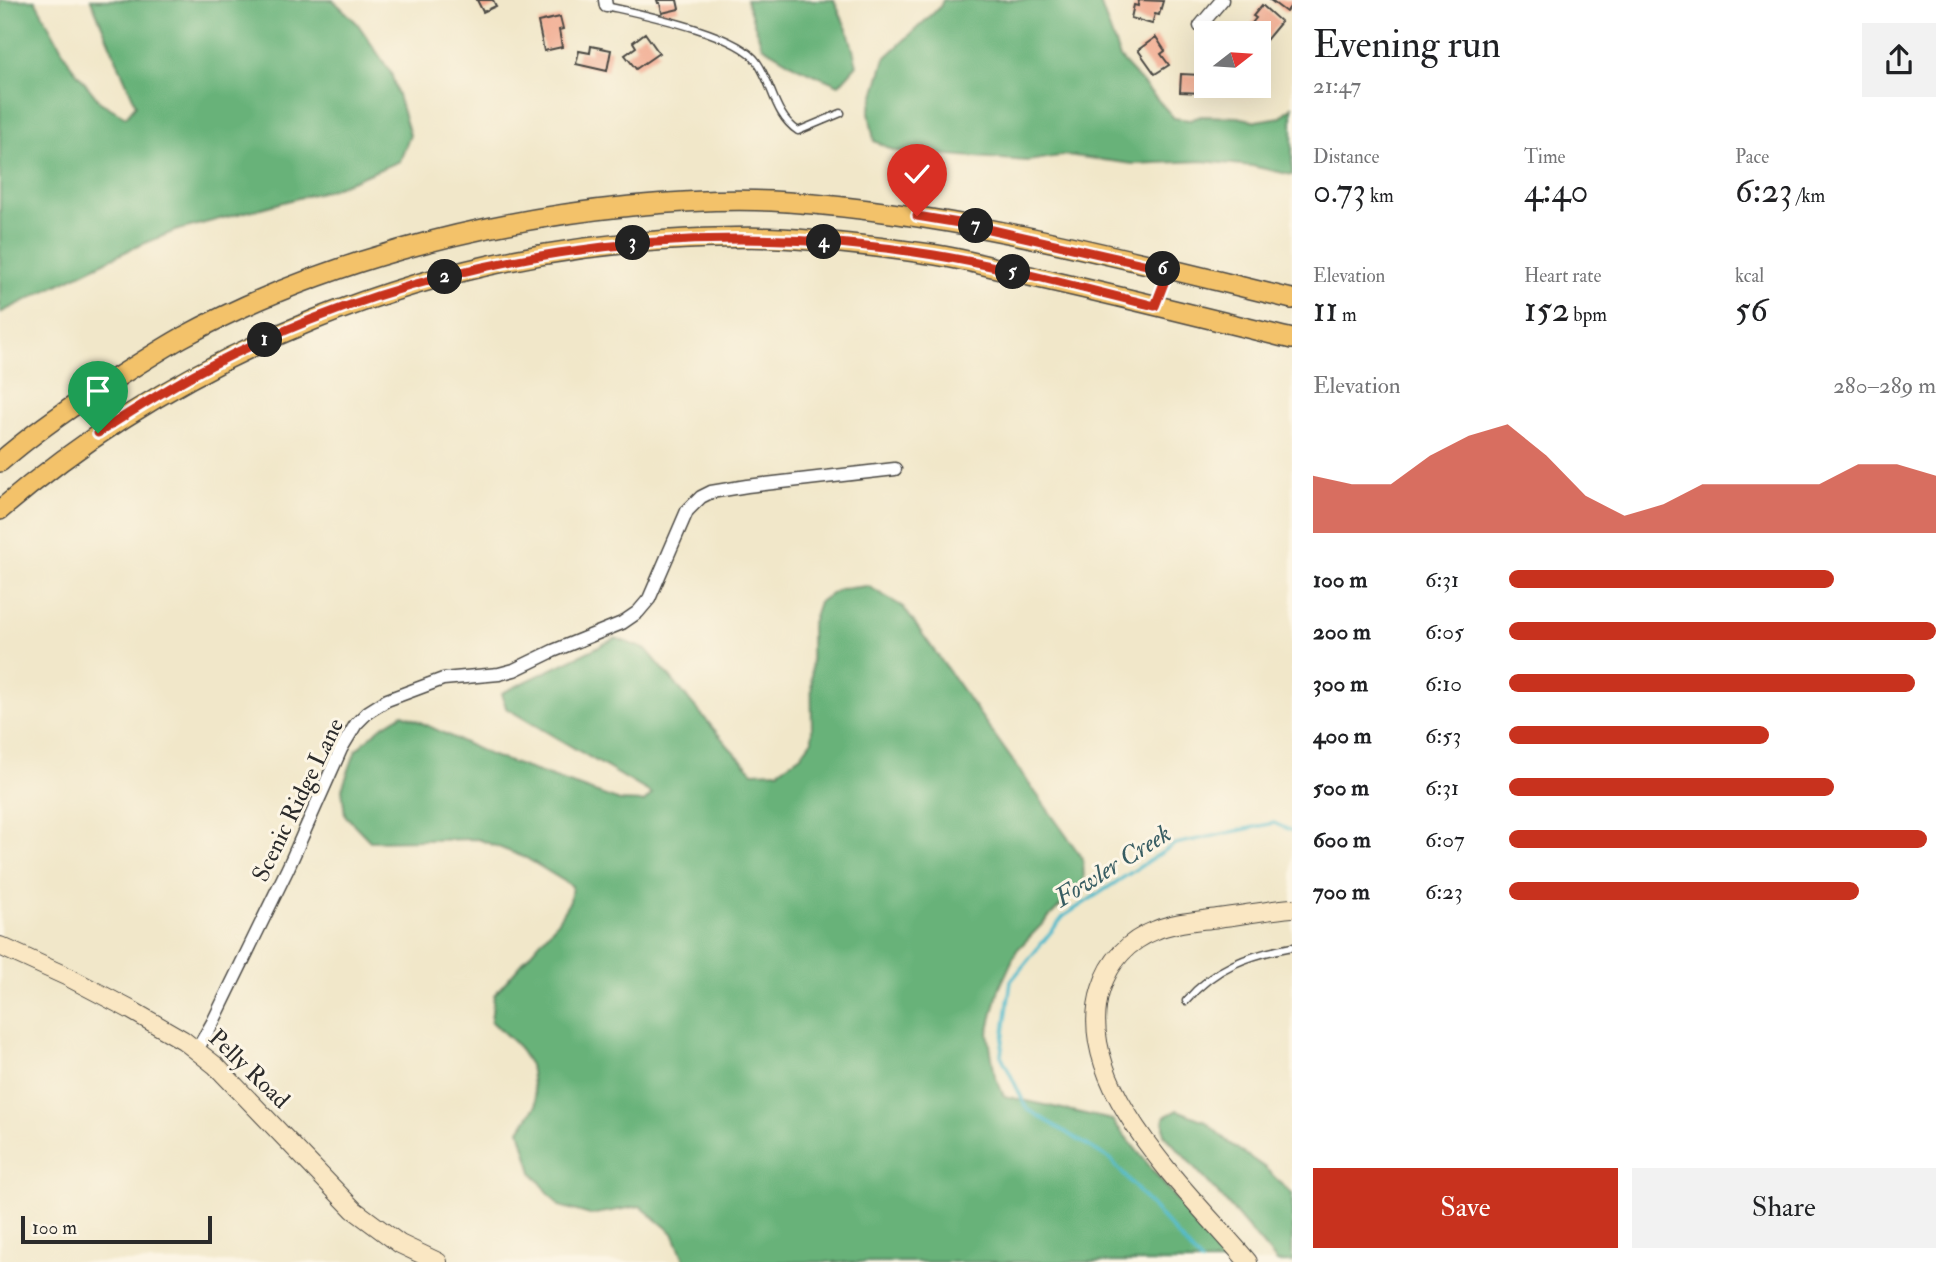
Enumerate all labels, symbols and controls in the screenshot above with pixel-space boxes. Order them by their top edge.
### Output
north arrow [1194,21,1270,98]
map controls [1194,21,1271,98]
text: Evening run [1313,21,1501,69]
button: share [1862,23,1936,97]
text: 21:47 [1313,71,1361,100]
pin [887,144,947,216]
text: Distance [1313,145,1379,169]
text: Time [1524,145,1566,169]
text: Pace [1735,145,1769,169]
icon: check [898,155,936,193]
text: 0.73 [1313,169,1366,213]
text: 4:40 [1524,169,1588,213]
text: 6:23 [1735,169,1792,213]
text: km [1366,184,1394,208]
text: /km [1792,184,1825,208]
pin: 7 [958,208,993,244]
text: 7 [971,213,980,237]
pin: 4 [806,224,842,260]
pin: 3 [616,226,650,260]
text: 4 [818,229,829,253]
text: 3 [629,230,636,254]
pin: 6 [1146,252,1180,286]
pin: 5 [996,254,1030,290]
text: 6 [1158,256,1167,280]
text: 5 [1008,259,1017,283]
pin: 2 [428,260,462,294]
text: 2 [440,264,449,288]
text: Elevation [1313,264,1385,288]
text: Heart rate [1524,264,1601,288]
text: kcal [1735,264,1764,288]
text: 11 [1313,288,1338,332]
text: 152 [1524,288,1569,332]
text: 56 [1735,288,1768,332]
text: m [1338,303,1357,327]
text: bpm [1569,303,1607,327]
pin: 1 [247,322,282,358]
text: 1 [261,327,268,351]
pin [68,361,128,433]
text: Elevation [1313,371,1401,400]
text: 280–289 m [1833,371,1936,400]
icon: arrive [79,372,117,410]
text: 100 m [1313,565,1367,594]
text: 6:31 [1425,565,1459,594]
text: 200 m [1313,617,1371,646]
text: 6:05 [1425,617,1464,646]
text: 300 m [1313,669,1368,698]
text: 6:10 [1425,669,1462,698]
street label: Scenic Ridge Lane [245,713,351,887]
text: 400 m [1313,721,1372,750]
text: 6:53 [1425,721,1461,750]
text: 500 m [1313,773,1369,802]
text: 6:31 [1425,773,1459,802]
water label: Fowler Creek [1047,818,1177,915]
text: 600 m [1313,825,1371,854]
text: 6:07 [1425,825,1465,854]
text: 700 m [1313,877,1370,906]
text: 6:23 [1425,877,1463,906]
street label: Pelly Road [202,1023,296,1116]
button: Save [1313,1168,1618,1248]
button: Share [1632,1168,1936,1248]
scale bar [21,1213,212,1245]
text: 100 m [32,1216,77,1240]

